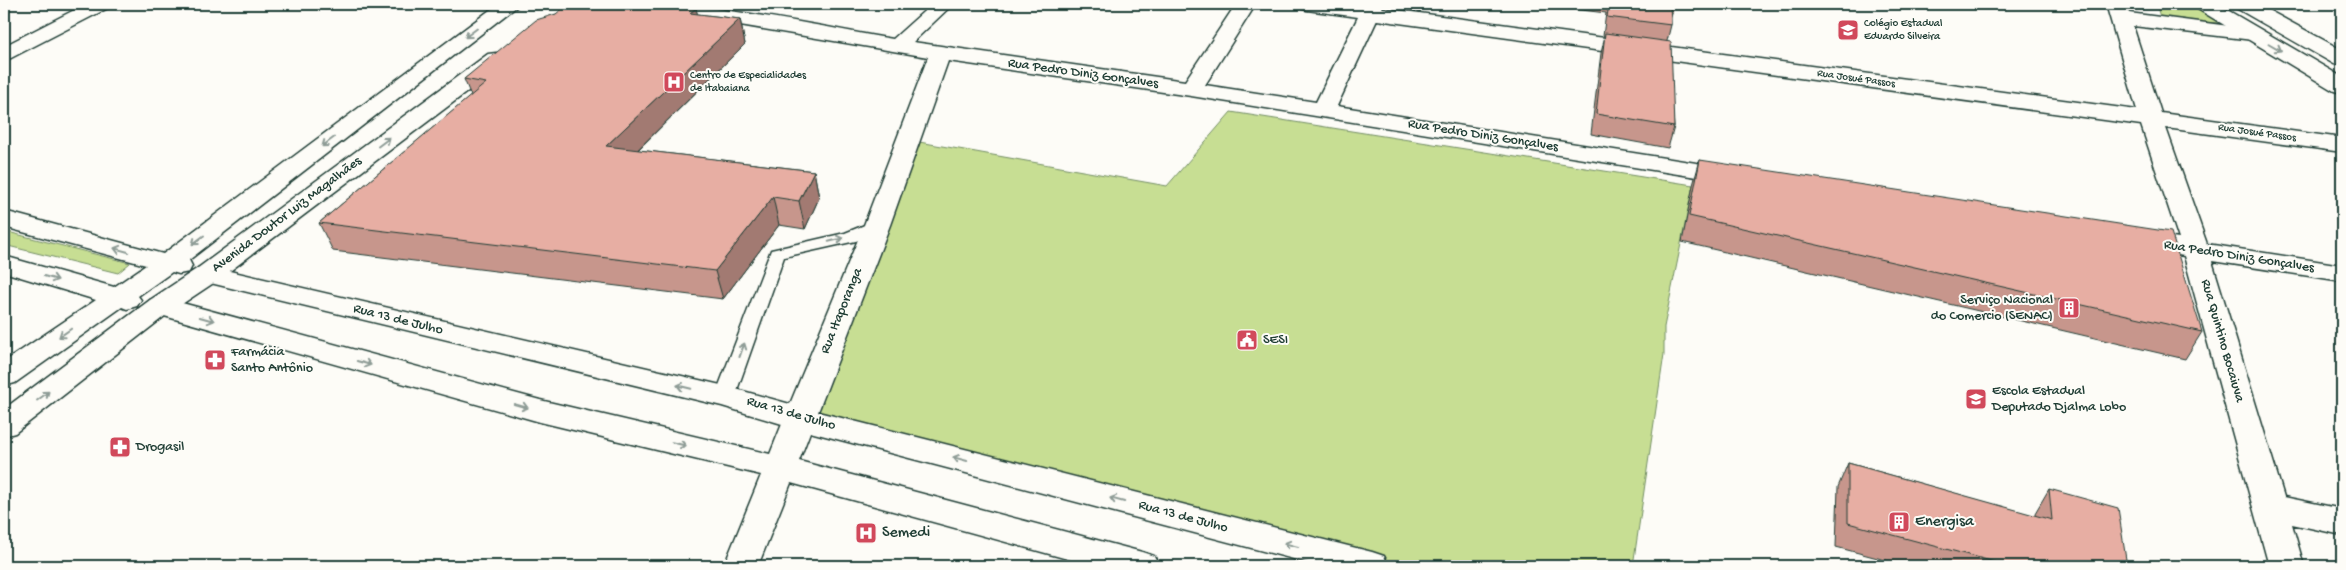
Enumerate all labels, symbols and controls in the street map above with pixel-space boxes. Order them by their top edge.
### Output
school or university icon: Colégio Estadual Eduardo Silveira [1836,18,1860,42]
place label: Colégio Estadual Eduardo Silveira [1864,18,1943,43]
one-way arrow [464,28,478,38]
one-way arrow [2267,42,2281,52]
street label: Rua Pedro Diniz Gonçalves [1007,55,1160,93]
street label: Rua Josué Passos [1816,68,1897,91]
hospital icon: Centro de Especialidades de Itabaiana [662,70,686,94]
place label: Centro de Especialidades de Itabaiana [690,70,807,95]
street label: Rua Pedro Diniz Gonçalves [1407,116,1560,156]
street label: Rua Josué Passos [2217,122,2298,145]
one-way arrow [321,137,335,147]
one-way arrow [377,137,390,148]
street label: Avenida Doutor Luiz Magalhães [209,153,366,277]
one-way arrow [191,235,205,245]
one-way arrow [827,235,843,244]
street label: Rua Pedro Diniz Gonçalves [2163,237,2316,277]
one-way arrow [113,245,129,254]
street label: Rua Itaporanga [817,264,867,356]
one-way arrow [42,273,58,283]
street label: Rua Quintino Bocaiuva [2196,278,2248,406]
place label: Serviço Nacional do Comercio (SENAC) [1931,292,2053,325]
building icon: Serviço Nacional do Comercio (SENAC) [2057,296,2081,320]
street label: Rua 13 de Julho [351,301,445,339]
one-way arrow [199,315,215,324]
one-way arrow [58,328,72,338]
public building icon: SESI [1235,328,1259,352]
place label: SESI [1263,332,1288,349]
one-way arrow [738,343,747,358]
place label: Farmácia Santo Antônio [230,344,313,377]
pharmacy icon: Farmácia Santo Antônio [203,348,227,372]
one-way arrow [356,358,372,368]
one-way arrow [677,382,693,391]
place label: Escola Estadual Deputado Djalma Lobo [1991,383,2126,416]
school or university icon: Escola Estadual Deputado Djalma Lobo [1964,387,1988,411]
one-way arrow [36,390,49,401]
street label: Rua 13 de Julho [745,393,837,435]
one-way arrow [512,402,528,411]
pharmacy icon: Drogasil [108,435,132,459]
place label: Drogasil [135,439,184,456]
one-way arrow [670,440,686,449]
one-way arrow [952,454,968,463]
one-way arrow [1110,495,1126,504]
street label: Rua 13 de Julho [1136,497,1230,537]
building icon: Energisa [1887,510,1911,534]
place label: Energisa [1915,513,1975,532]
hospital icon: Semedi [854,521,878,545]
place label: Semedi [882,524,930,543]
one-way arrow [1284,540,1300,549]

